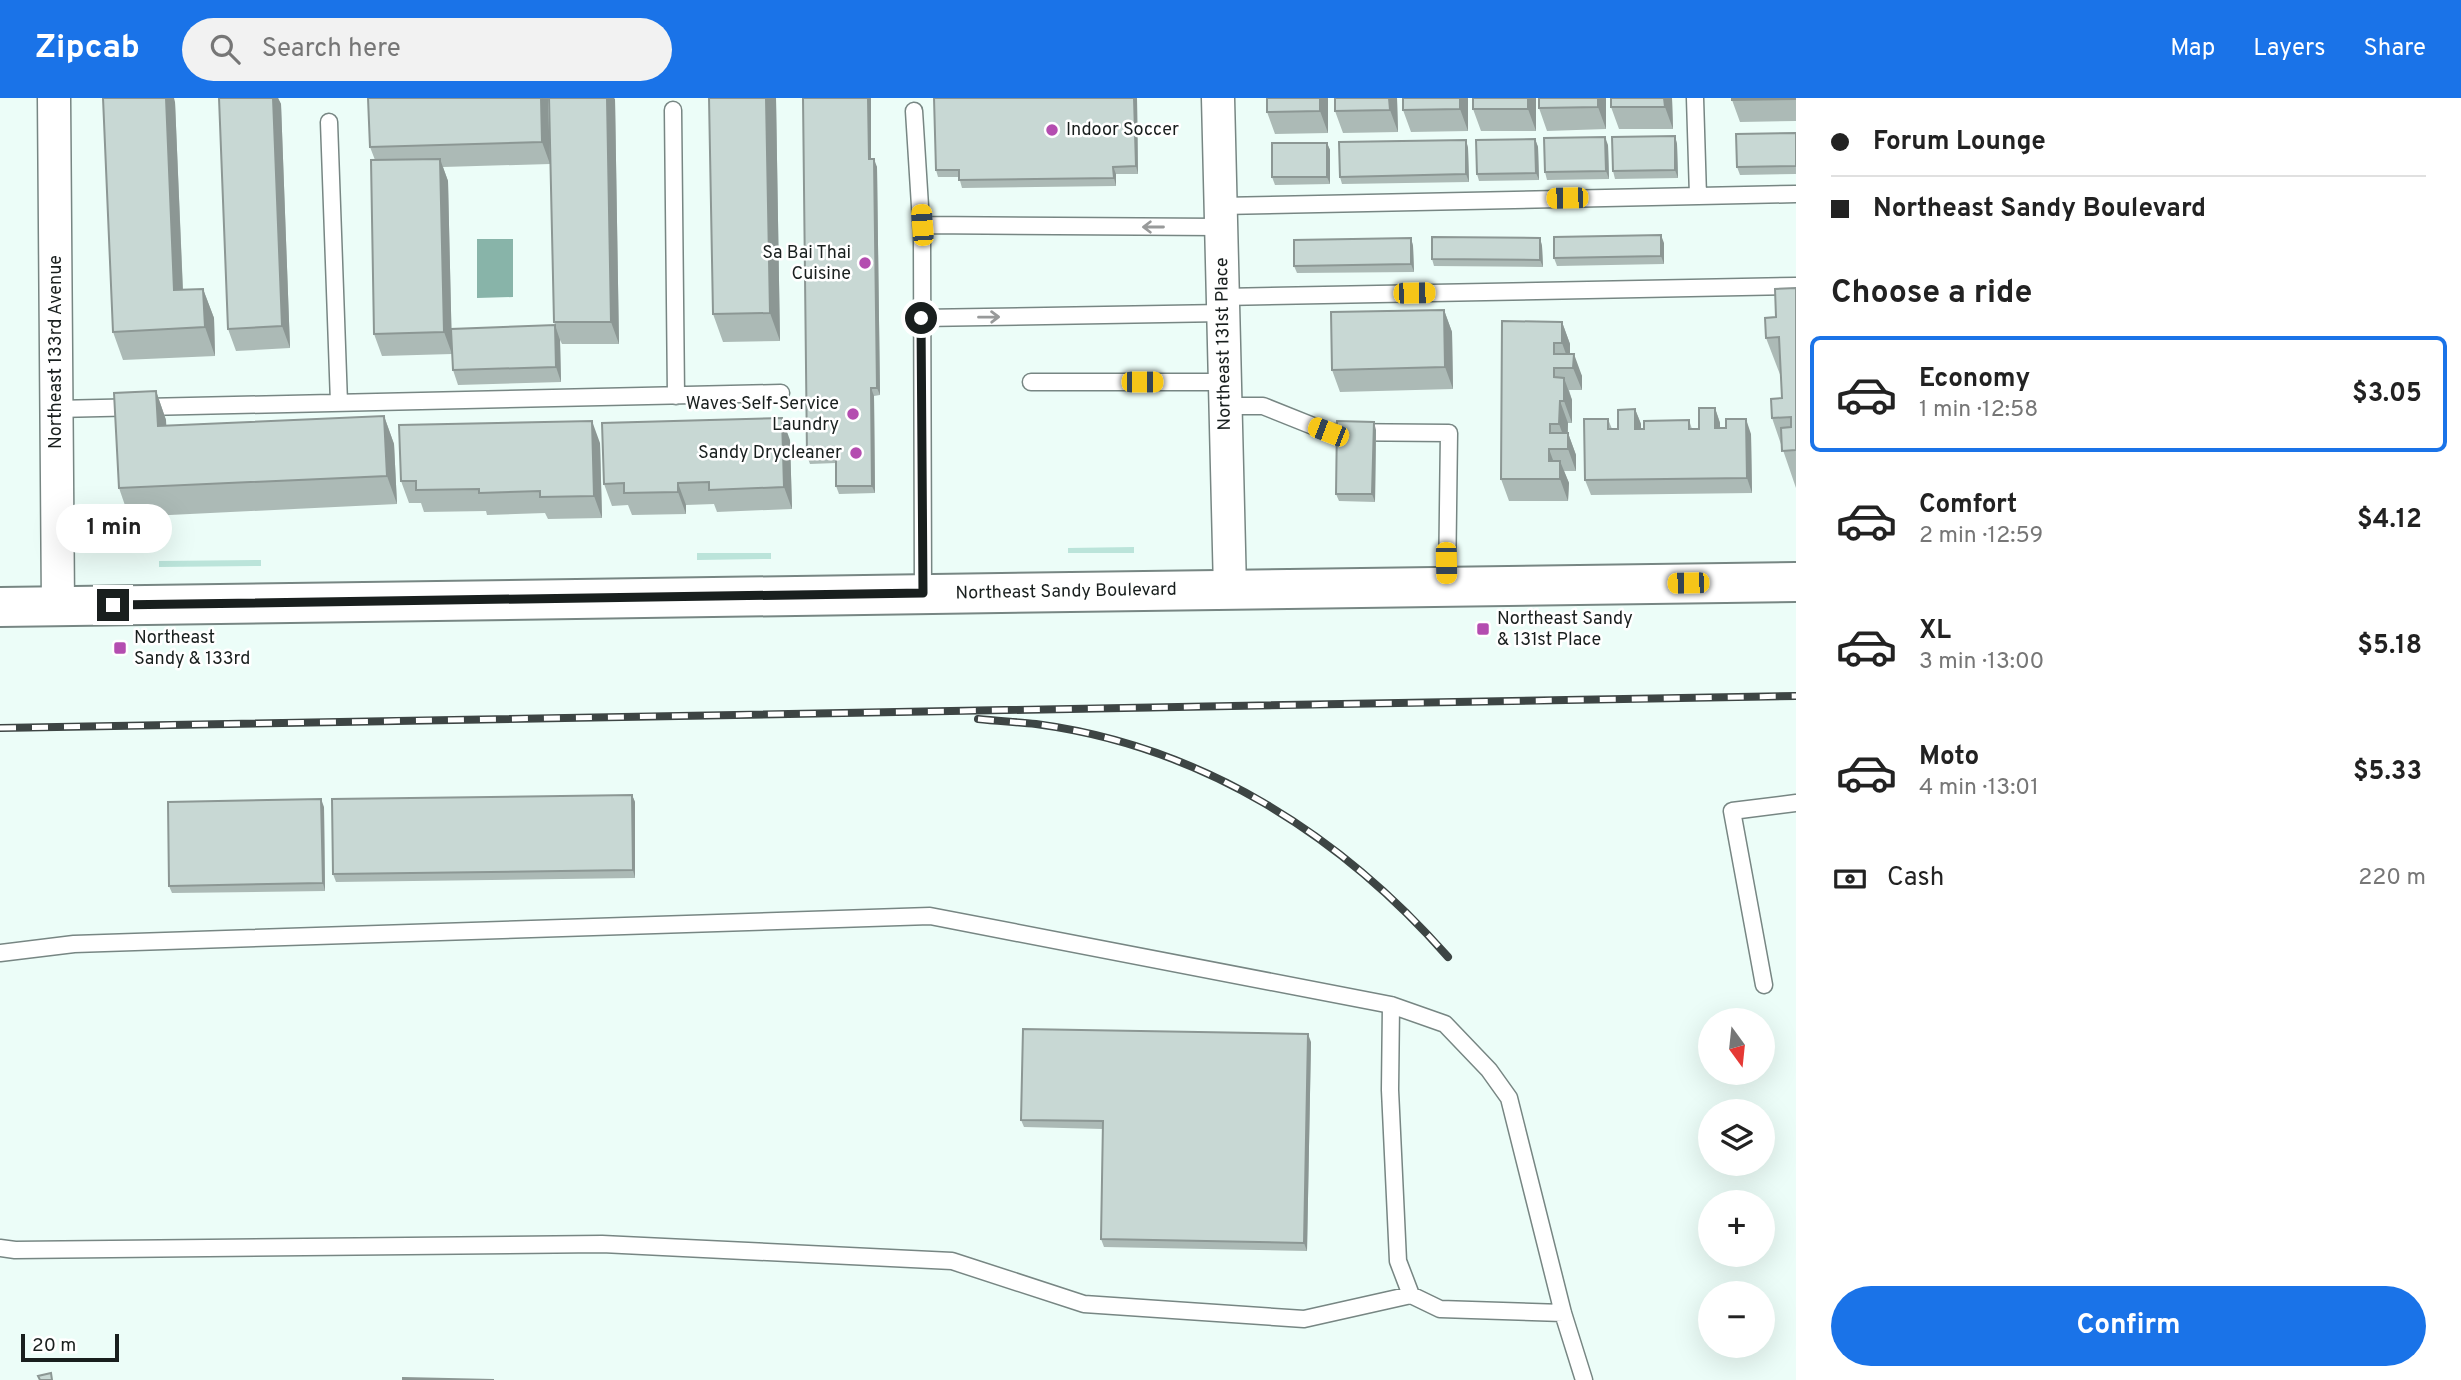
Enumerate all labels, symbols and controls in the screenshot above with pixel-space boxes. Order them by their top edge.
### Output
search box [182,18,672,81]
text: Zipcab [35,28,140,70]
icon: search [206,30,244,68]
text: Search here [262,33,401,66]
text: Map [2170,34,2215,64]
text: Layers [2253,34,2325,64]
text: Share [2363,34,2426,64]
place label: Indoor Soccer [1066,119,1179,142]
marker: Indoor Soccer [1044,122,1060,138]
text: Forum Lounge [1873,126,2046,159]
car [1546,187,1589,209]
text: Northeast Sandy Boulevard [1873,193,2206,226]
car [911,203,934,247]
one-way arrow [1142,220,1165,233]
place label: Sa Bai Thai Cuisine [762,242,851,286]
street label: Northeast 133rd Avenue [45,255,68,449]
marker: Sa Bai Thai Cuisine [857,255,873,271]
street label: Northeast 131st Place [1211,257,1237,431]
text: Choose a ride [1831,274,2032,314]
car [1393,282,1436,304]
route start [905,302,937,334]
one-way arrow [977,310,1000,323]
icon: car [1835,363,1898,426]
text: Economy [1919,363,2030,396]
car [1122,372,1164,393]
text: $3.05 [2352,378,2422,411]
place label: Waves Self-Service Laundry [686,393,839,437]
text: 1 min · 12:58 [1919,396,2038,425]
marker: Waves Self-Service Laundry [845,406,861,422]
car [1305,415,1352,449]
place label: Sandy Drycleaner [698,442,842,465]
marker: Sandy Drycleaner [848,445,864,461]
icon: car [1835,489,1898,552]
text: Comfort [1919,489,2017,522]
callout: 1 min [55,504,171,552]
text: $4.12 [2357,504,2422,537]
text: 1 min [86,514,142,543]
text: 2 min · 12:59 [1919,522,2043,551]
car [1436,542,1457,584]
car [1667,572,1710,594]
street label: Northeast Sandy Boulevard [955,579,1177,605]
route end [97,589,129,621]
place label: Northeast Sandy & 131st Place [1497,608,1633,652]
icon: car [1835,615,1898,678]
text: XL [1919,615,1951,648]
marker: Northeast Sandy & 131st Place [1475,621,1491,637]
place label: Northeast Sandy & 133rd [134,627,250,671]
text: $5.18 [2357,630,2422,663]
marker: Northeast Sandy & 133rd [112,640,128,656]
text: 3 min · 13:00 [1919,648,2044,677]
icon: car [1835,741,1898,804]
text: Moto [1919,741,1979,774]
text: $5.33 [2353,756,2422,789]
text: 4 min · 13:01 [1919,774,2039,803]
icon: cash [1831,860,1869,898]
text: Cash [1887,862,1944,895]
text: 220 m [2358,864,2426,893]
north arrow [1698,1008,1774,1085]
map controls [1698,1008,1775,1358]
button: layers [1698,1099,1775,1176]
button: + [1698,1190,1775,1267]
button: − [1698,1281,1775,1358]
button: Confirm [1831,1286,2426,1366]
scale bar [21,1331,119,1363]
text: 20 m [32,1334,76,1358]

